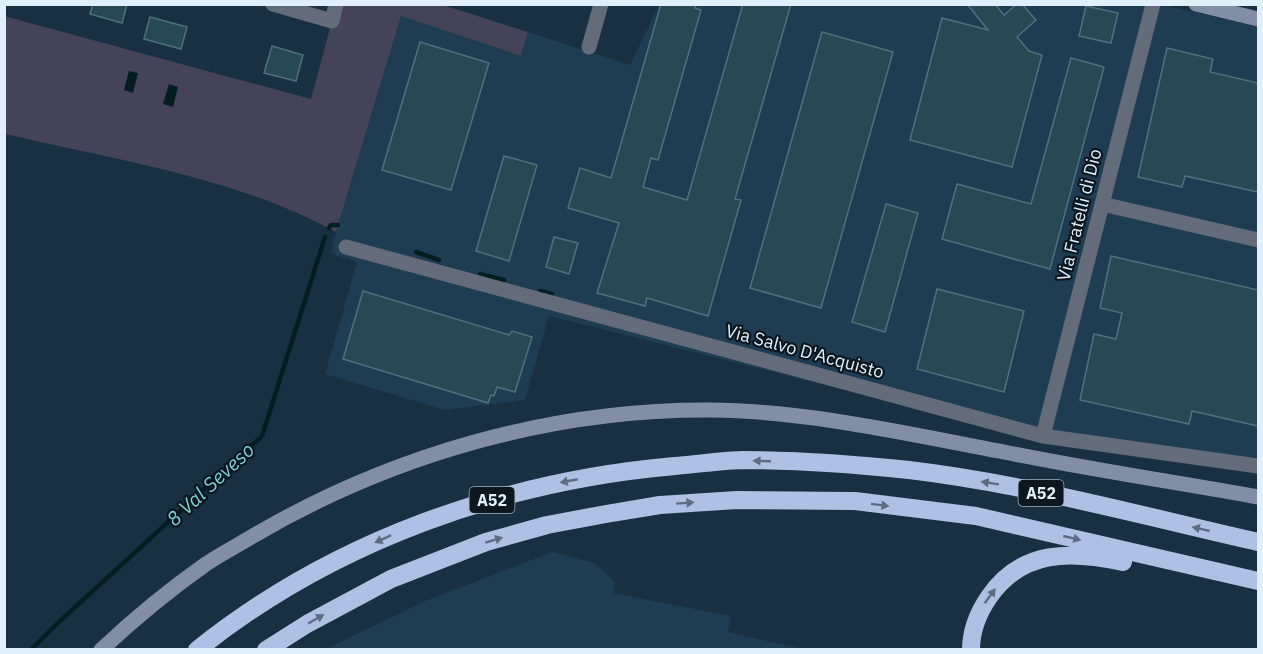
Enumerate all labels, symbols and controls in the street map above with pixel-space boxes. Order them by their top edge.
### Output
street label: Via Fratelli di Dio [1051,146,1107,284]
street label: Via Salvo D'Acquisto [723,319,887,383]
water label: 8 Val Seveso [160,436,260,532]
one-way arrow [753,456,772,466]
one-way arrow [559,477,578,486]
one-way arrow [981,479,1000,488]
road number: A52 [1018,480,1064,506]
road number: A52 [470,487,514,513]
one-way arrow [676,498,695,508]
one-way arrow [871,500,890,509]
one-way arrow [1192,524,1211,534]
one-way arrow [374,534,392,544]
one-way arrow [1063,534,1081,544]
one-way arrow [485,535,503,544]
one-way arrow [984,588,996,604]
one-way arrow [308,613,324,624]

